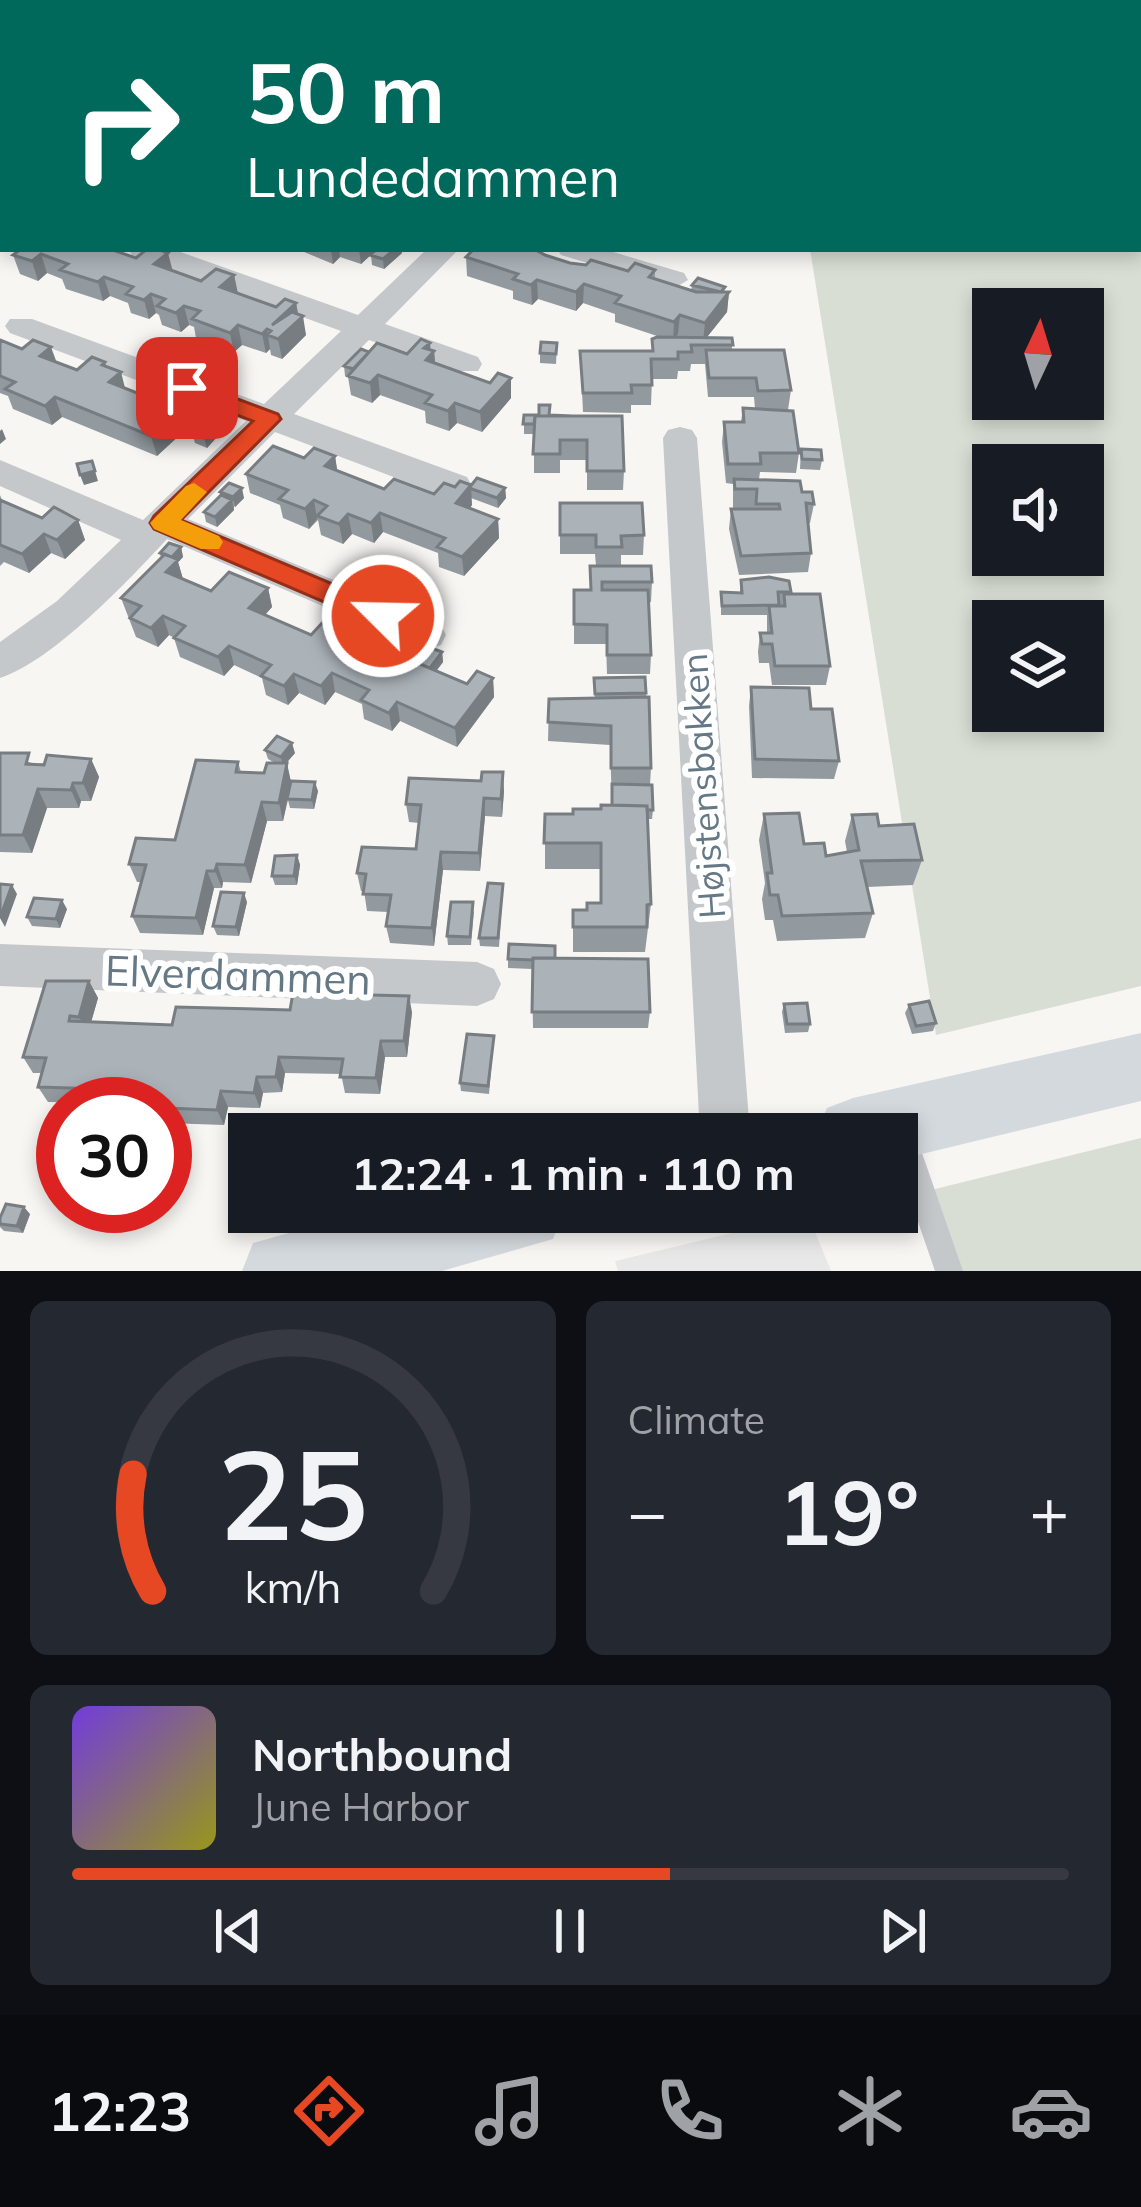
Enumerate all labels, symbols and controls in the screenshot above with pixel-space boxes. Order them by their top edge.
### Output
text: 50 m [246,39,445,144]
icon: right [48,48,204,204]
text: Lundedammen [246,143,620,211]
north arrow [972,288,1104,420]
map controls [972,288,1104,732]
pin [136,337,238,439]
icon: arrive [154,355,220,421]
button: sound [972,444,1104,576]
position arrow [320,553,446,679]
button: layers [972,600,1104,732]
street label: Højstensbakken [671,652,734,920]
street label: Elverdammen [104,943,372,1006]
speed limit sign: 30 [36,1077,192,1233]
text: 12:24 · 1 min · 110 m [351,1145,795,1201]
text: Climate [628,1395,765,1444]
text: 25 [218,1415,368,1571]
text: 19° [777,1455,919,1568]
text: − [628,1470,667,1553]
text: + [1029,1470,1069,1553]
text: km/h [244,1560,341,1614]
text: Northbound [252,1726,512,1782]
text: June Harbor [252,1782,469,1831]
icon: previous [205,1898,271,1964]
icon: pause [537,1898,603,1964]
icon: next [870,1898,936,1964]
icon: directions [287,2069,371,2153]
icon: music [468,2069,552,2153]
icon: phone [648,2069,732,2153]
icon: climate [828,2069,912,2153]
icon: car [1009,2069,1093,2153]
text: 12:23 [48,2077,191,2145]

